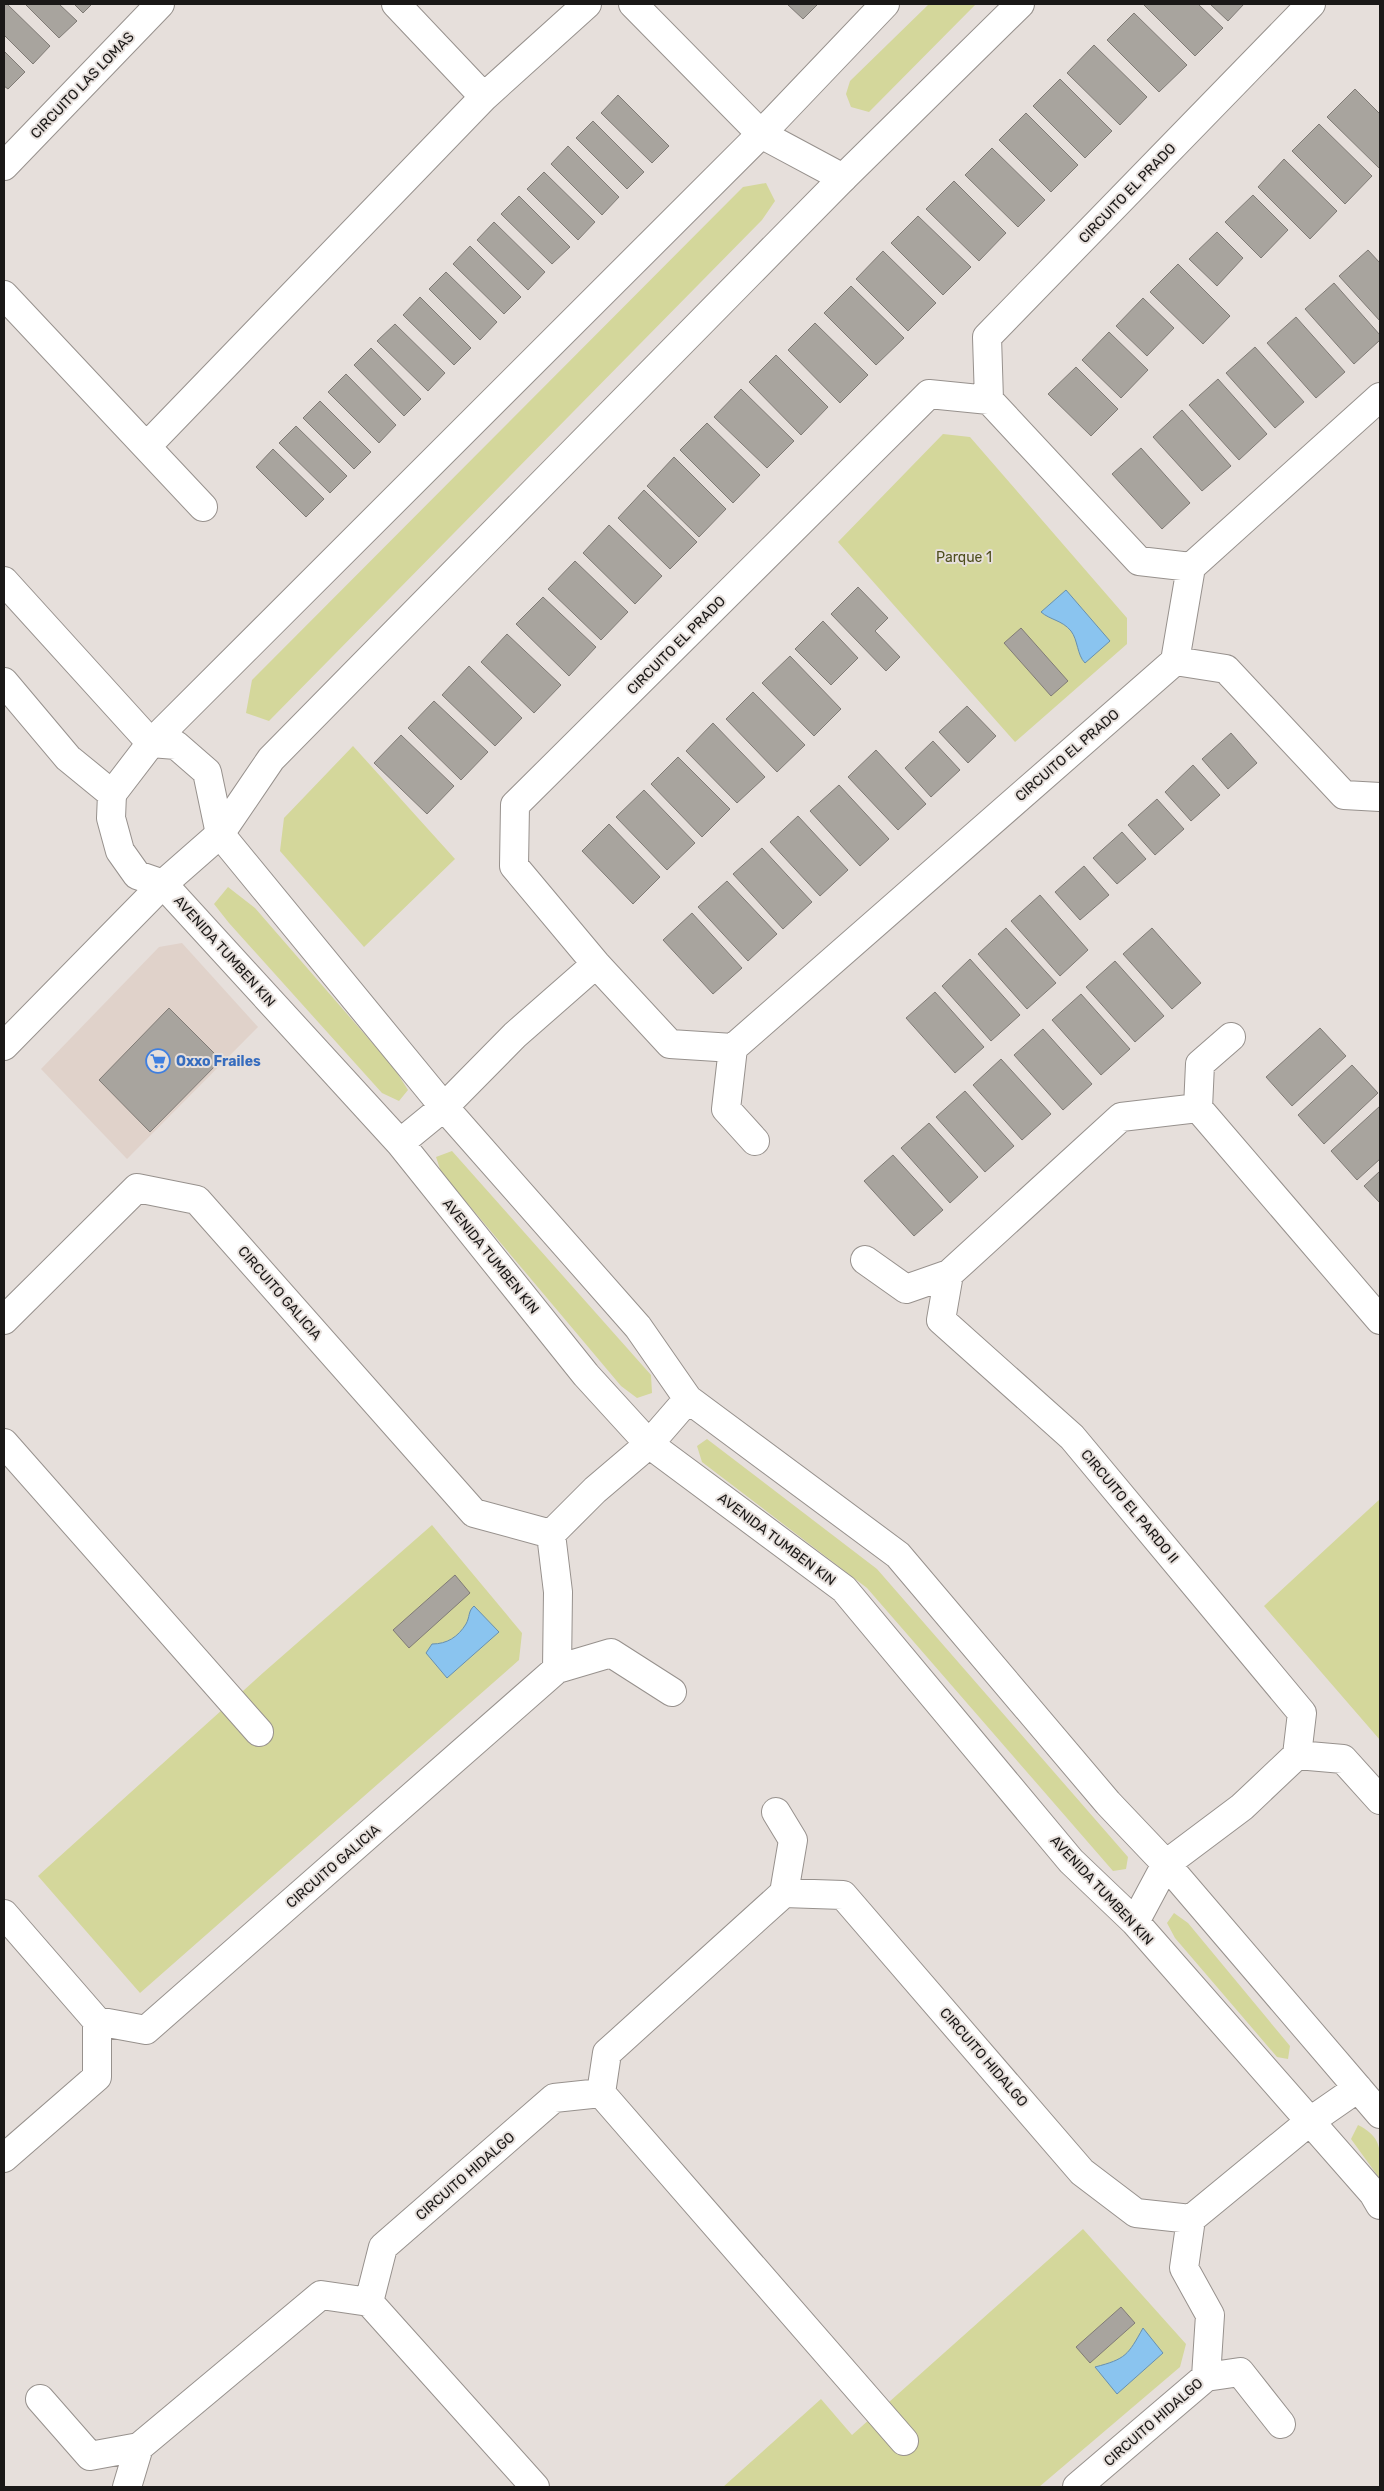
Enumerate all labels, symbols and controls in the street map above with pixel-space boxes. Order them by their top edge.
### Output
street label: CIRCUITO LAS LOMAS [27,28,138,142]
street label: CIRCUITO EL PRADO [1075,140,1179,247]
park label: Parque 1 [936,549,992,566]
street label: CIRCUITO EL PRADO [624,593,729,698]
street label: CIRCUITO EL PRADO [1012,706,1123,805]
street label: AVENIDA TUMBEN KIN [170,892,279,1010]
supermarket icon: Oxxo Frailes [145,1048,171,1074]
place label: Oxxo Frailes [176,1053,261,1070]
street label: AVENIDA TUMBEN KIN [439,1195,542,1317]
street label: CIRCUITO GALICIA [234,1243,325,1344]
street label: CIRCUITO EL PARDO II [1077,1446,1182,1566]
street label: AVENIDA TUMBEN KIN [714,1489,839,1589]
street label: CIRCUITO GALICIA [283,1821,384,1912]
street label: AVENIDA TUMBEN KIN [1046,1832,1157,1949]
street label: CIRCUITO HIDALGO [936,2004,1031,2110]
street label: CIRCUITO HIDALGO [412,2129,518,2224]
street label: CIRCUITO HIDALGO [1100,2375,1206,2470]

